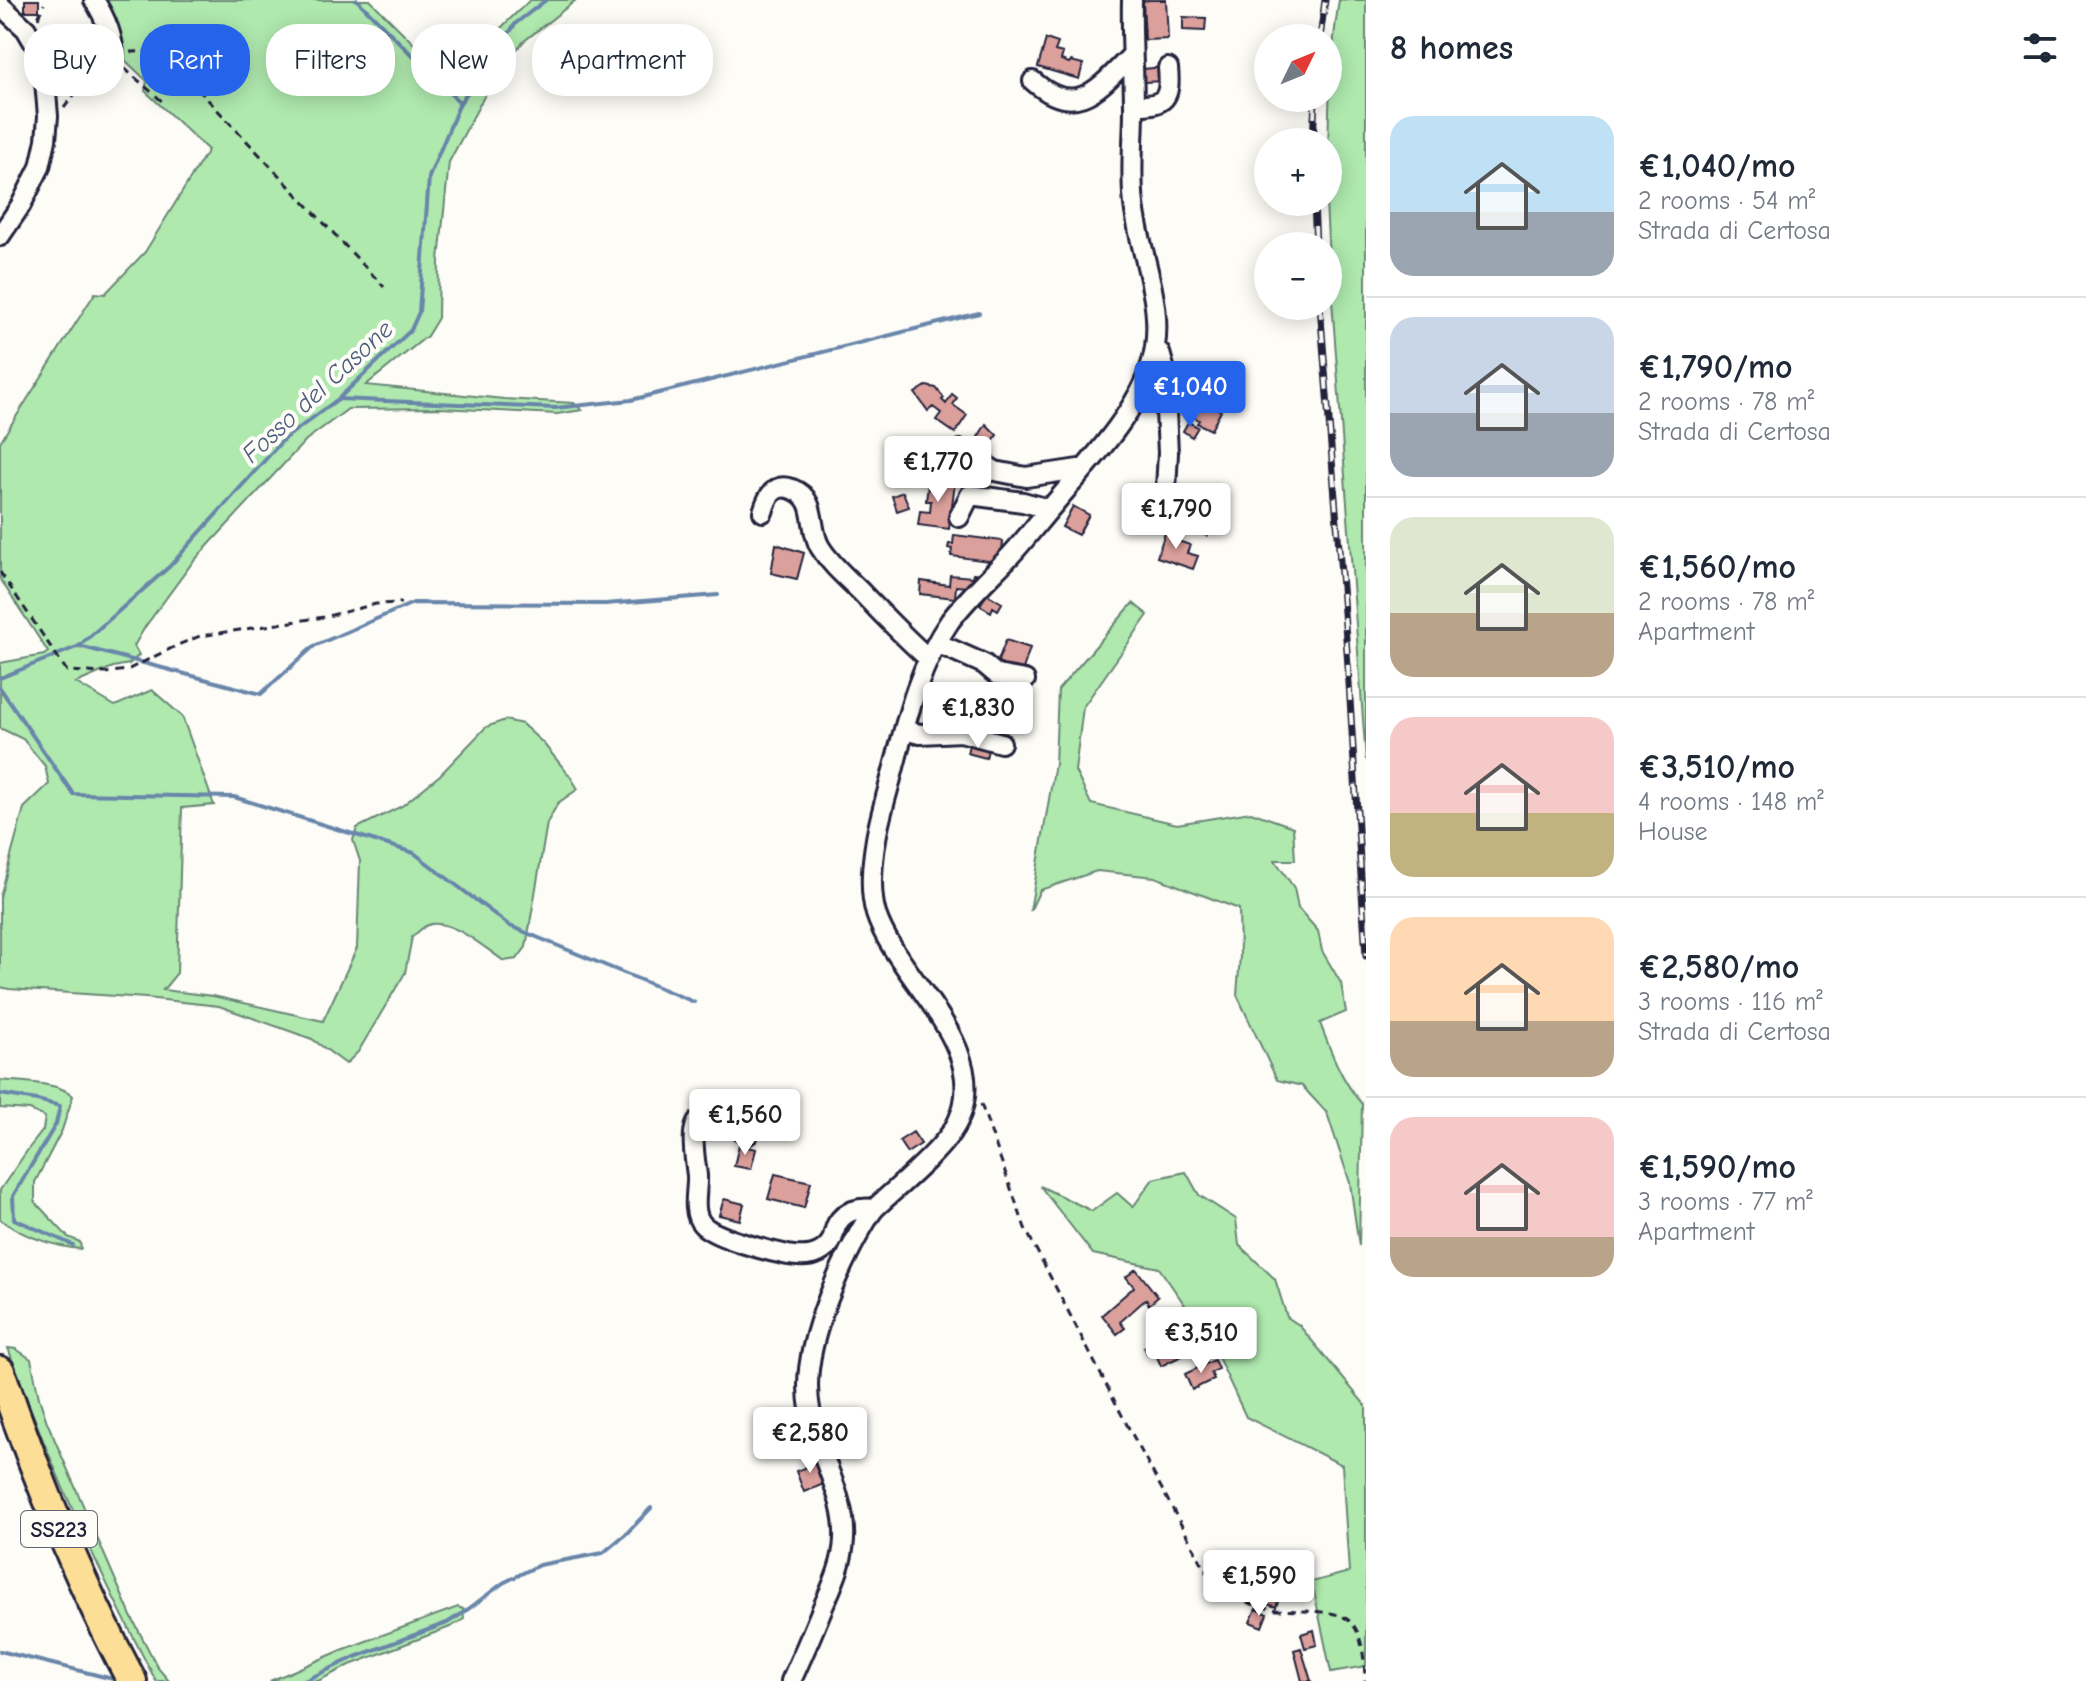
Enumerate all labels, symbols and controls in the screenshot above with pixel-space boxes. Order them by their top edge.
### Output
chip: Buy [24,24,124,96]
chip: Rent [140,24,250,96]
chip: Filters [266,24,395,96]
chip: New [411,24,516,96]
chip: Apartment [532,24,713,96]
north arrow [1254,24,1342,112]
map controls [1254,24,1342,320]
icon: filters [2018,26,2062,70]
text: 8 homes [1390,28,1513,68]
button: + [1254,128,1342,216]
text: €1,040/mo [1638,146,1796,186]
icon: home [1454,148,1550,244]
text: 2 rooms · 54 m² [1638,186,1815,216]
text: Strada di Certosa [1638,216,1831,246]
button: − [1254,232,1342,320]
water label: Fosso del Casone [236,314,399,469]
text: €1,790/mo [1638,347,1793,387]
icon: home [1454,349,1550,445]
pin: €1,040 [1125,361,1255,429]
text: €1,040 [1152,372,1228,402]
text: 2 rooms · 78 m² [1638,387,1814,417]
text: Strada di Certosa [1638,417,1831,447]
pin: €1,770 [873,436,1003,504]
text: €1,770 [902,447,974,477]
pin: €1,790 [1111,483,1241,551]
text: €1,790 [1140,494,1212,524]
text: €1,560/mo [1638,547,1796,587]
icon: home [1454,549,1550,645]
text: 2 rooms · 78 m² [1638,587,1814,617]
text: Apartment [1638,617,1754,647]
pin: €1,830 [913,682,1043,750]
text: €1,830 [941,693,1015,723]
text: €3,510/mo [1638,747,1795,787]
icon: home [1454,749,1550,845]
text: 4 rooms · 148 m² [1638,787,1824,817]
text: House [1638,817,1708,847]
text: €2,580/mo [1638,947,1799,987]
icon: home [1454,949,1550,1045]
text: 3 rooms · 116 m² [1638,987,1823,1017]
text: Strada di Certosa [1638,1017,1831,1047]
pin: €1,560 [680,1089,810,1157]
text: €1,560 [707,1100,783,1130]
text: €1,590/mo [1638,1147,1796,1187]
icon: home [1454,1149,1550,1245]
text: 3 rooms · 77 m² [1638,1187,1813,1217]
text: Apartment [1638,1217,1754,1247]
pin: €3,510 [1136,1307,1266,1375]
text: €3,510 [1164,1318,1238,1348]
pin: €2,580 [745,1407,875,1475]
text: €2,580 [771,1418,849,1448]
road number: SS223 [21,1511,97,1547]
pin: €1,590 [1194,1550,1324,1618]
text: €1,590 [1221,1561,1297,1591]

